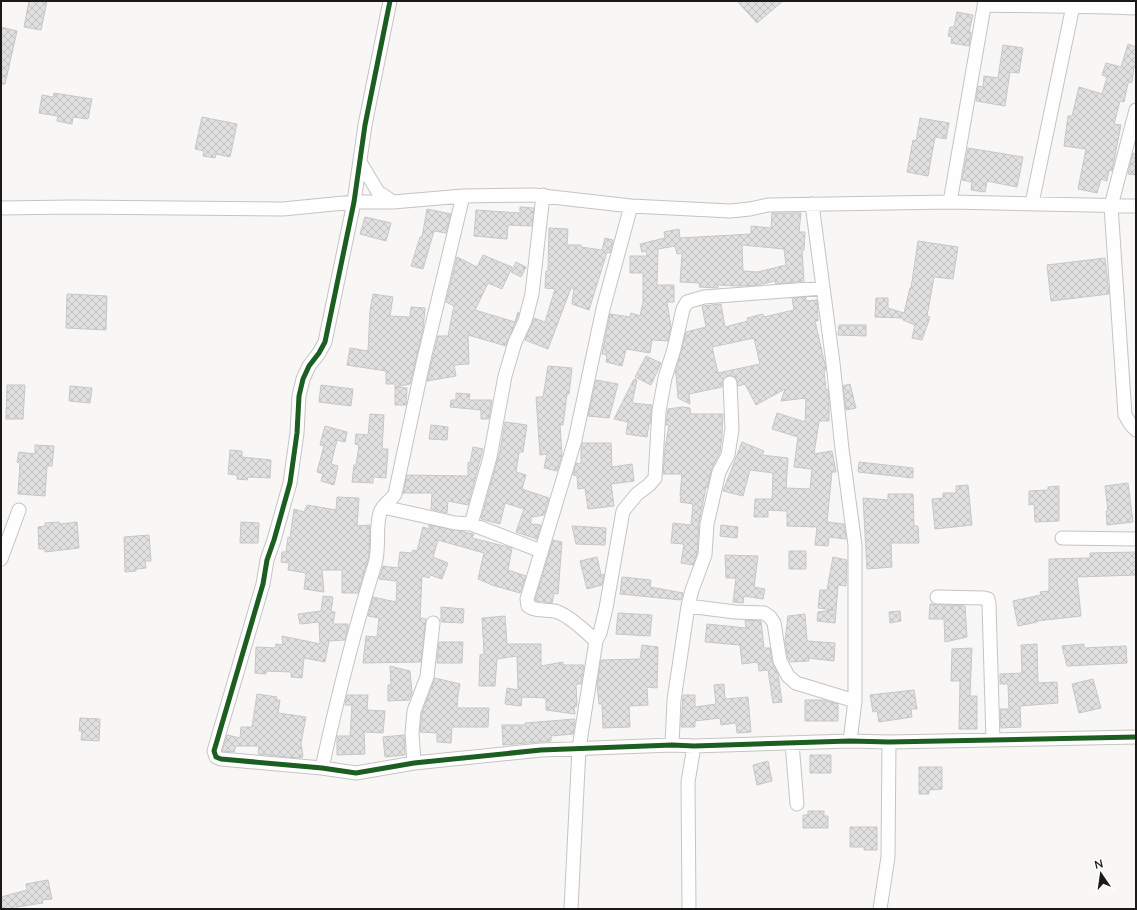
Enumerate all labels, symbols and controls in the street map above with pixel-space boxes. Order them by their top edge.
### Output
north arrow [1081,854,1121,894]
text: N [1093,856,1104,871]

